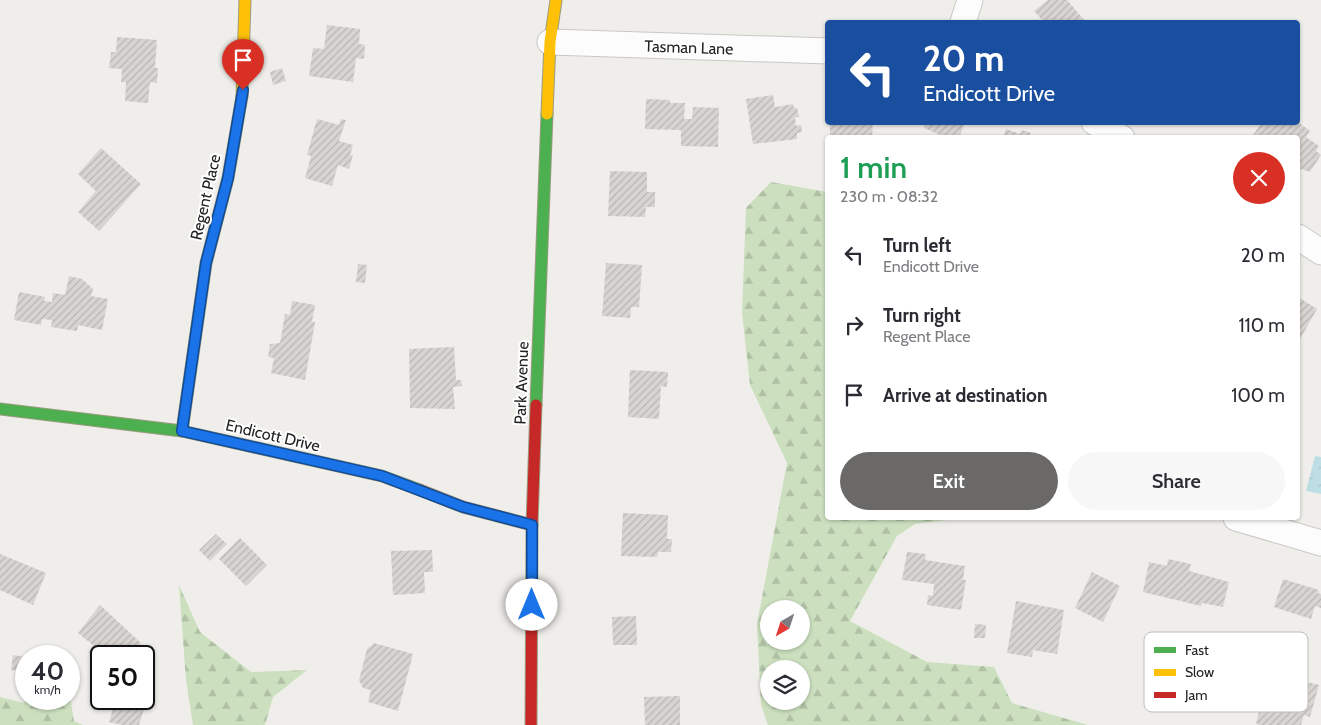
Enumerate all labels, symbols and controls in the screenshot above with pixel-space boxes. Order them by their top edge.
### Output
street label: Tasman Lane [644,36,734,59]
text: 20 m [923,37,1005,80]
pin [222,39,264,90]
icon: left [840,40,905,105]
icon: arrive [229,46,257,74]
text: Endicott Drive [923,80,1055,107]
text: 1 min [840,149,907,186]
street label: Regent Place [186,152,225,242]
button: close [1233,152,1285,204]
text: 230 m · 08:32 [840,187,938,206]
text: Turn left [883,234,951,257]
icon: left [840,241,868,269]
text: 20 m [1241,244,1285,267]
text: Endicott Drive [883,257,979,276]
text: Turn right [883,304,961,327]
icon: right [840,311,868,339]
text: 110 m [1238,314,1285,337]
text: Regent Place [883,327,970,346]
street label: Park Avenue [511,341,532,425]
icon: arrive [840,381,868,409]
text: Arrive at destination [883,384,1047,407]
text: 100 m [1231,384,1285,407]
street label: Endicott Drive [224,415,322,456]
button: Exit [840,452,1058,510]
button: Share [1068,452,1285,510]
position arrow [505,578,557,630]
north arrow [760,600,810,650]
map controls [760,600,810,710]
legend [1144,632,1308,712]
text: Fast [1185,641,1209,659]
speed limit sign: 50 [90,645,155,710]
text: 40 [31,656,64,686]
button: layers [760,660,810,710]
text: Slow [1185,663,1214,681]
text: km/h [34,682,61,697]
text: Jam [1184,686,1207,704]

